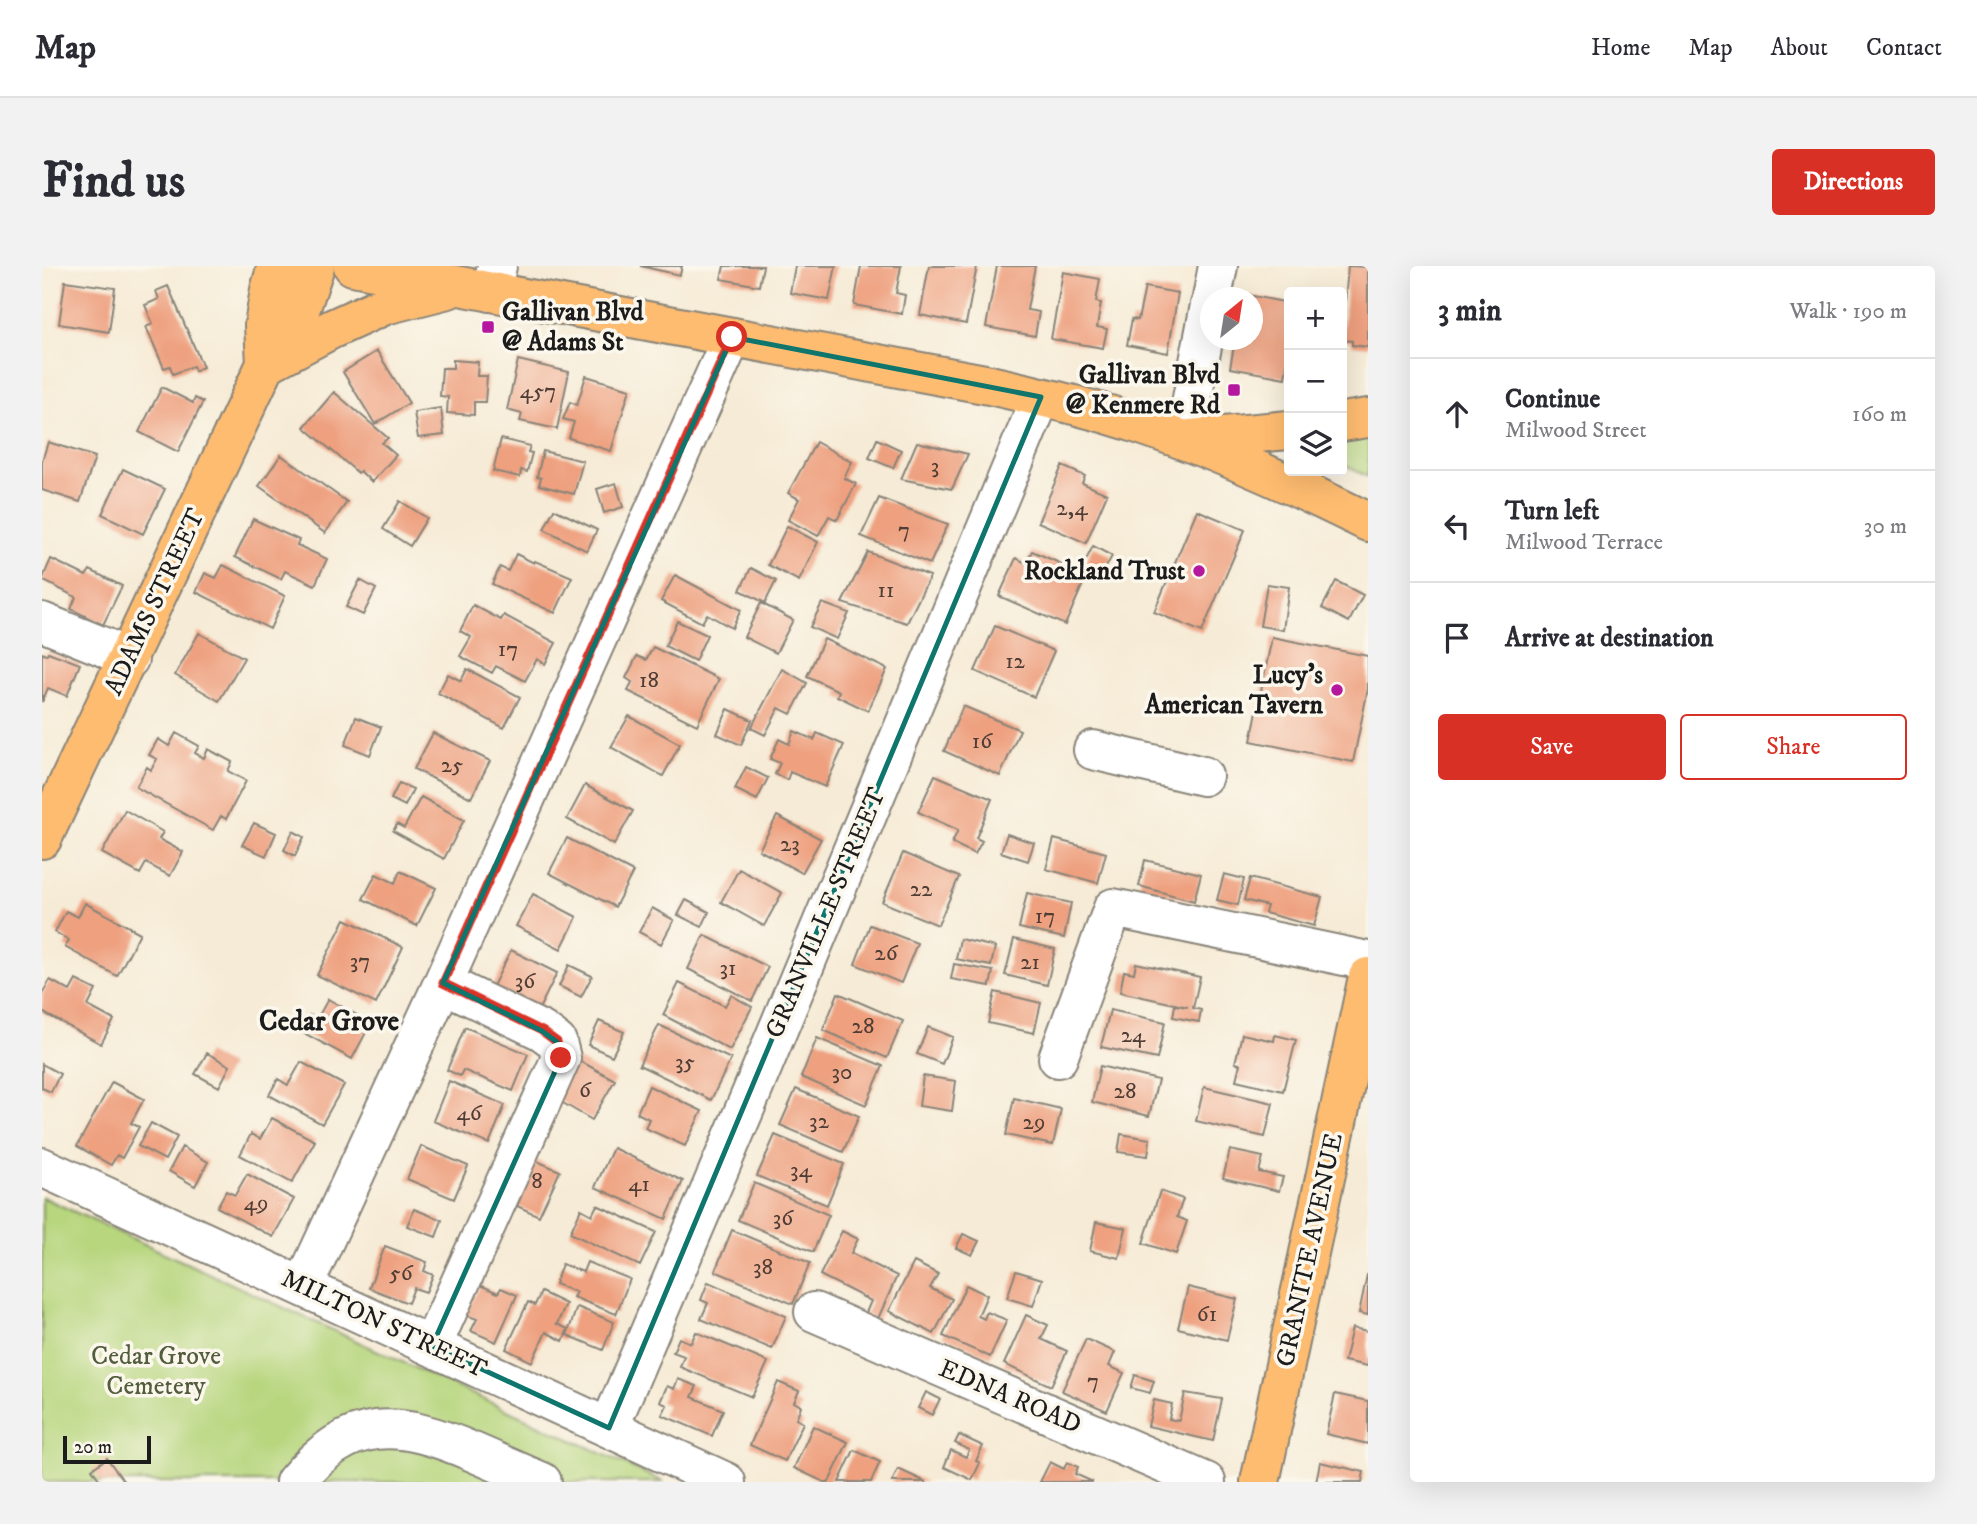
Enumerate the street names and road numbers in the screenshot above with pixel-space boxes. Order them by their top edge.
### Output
street label: ADAMS STREET [97,503,213,701]
street label: GRANVILLE STREET [758,782,894,1043]
street label: GRANITE AVENUE [1269,1130,1351,1370]
street label: MILTON STREET [276,1262,492,1386]
street label: EDNA ROAD [934,1352,1086,1442]

